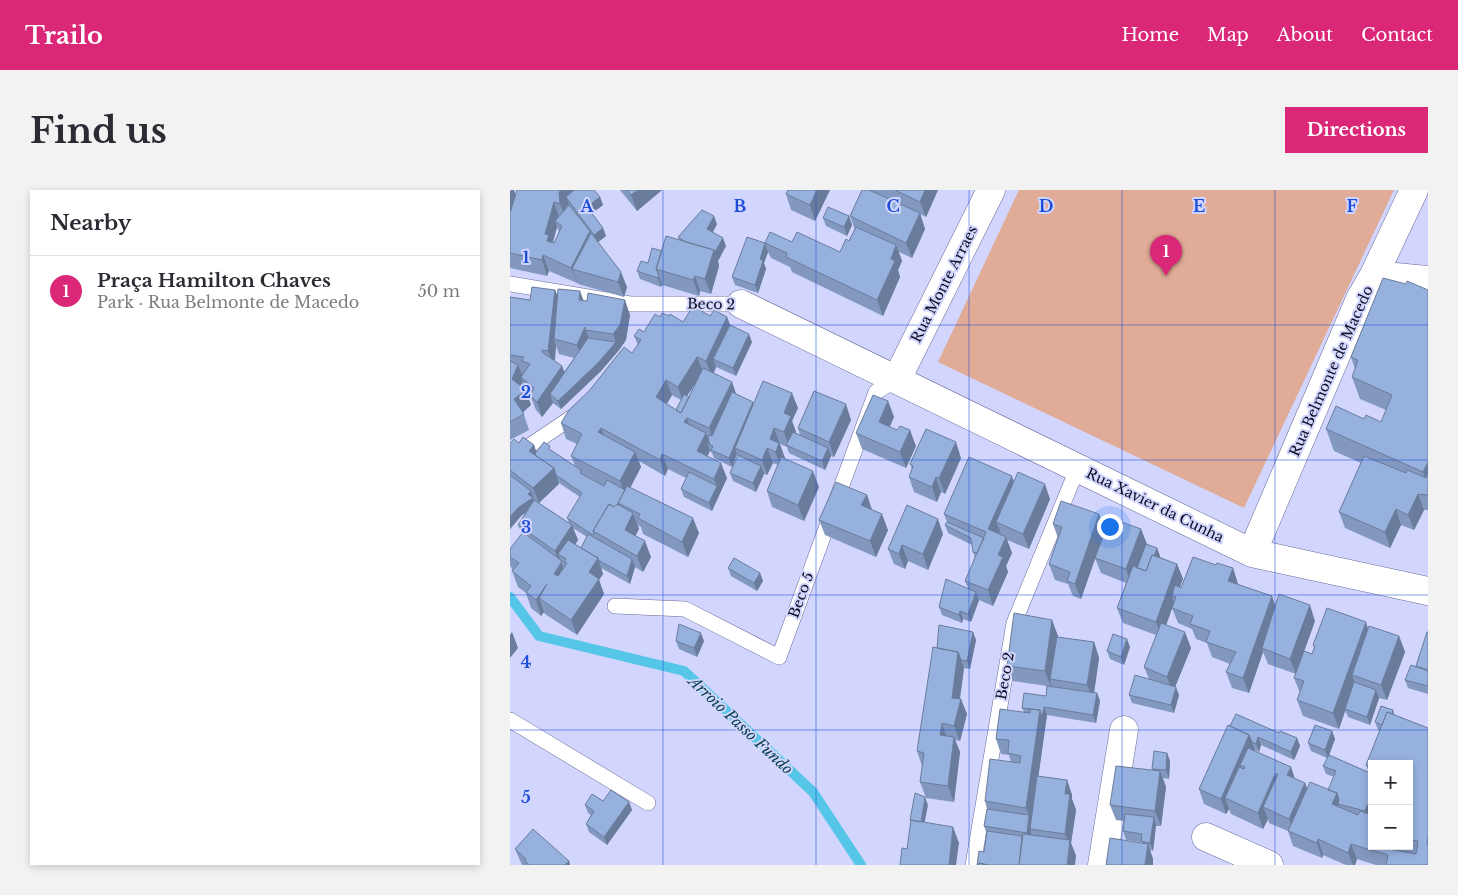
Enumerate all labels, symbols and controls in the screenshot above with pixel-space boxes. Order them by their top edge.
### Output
text: Trailo [25,21,103,50]
text: Home [1121,24,1179,46]
text: Map [1207,24,1249,46]
text: About [1277,24,1333,46]
text: Contact [1361,24,1433,46]
button: Directions [1285,107,1428,153]
text: Find us [30,109,167,152]
text: A [580,196,595,216]
text: B [734,196,747,216]
text: C [886,196,900,216]
text: D [1039,196,1053,216]
text: E [1193,196,1205,216]
text: F [1346,196,1358,216]
text: Nearby [50,210,131,236]
street label: Rua Monte Arraes [907,223,981,345]
pin: 1 [1150,235,1182,276]
text: 1 [523,247,530,267]
text: Praça Hamilton Chaves [97,269,331,292]
text: 1 [63,281,69,301]
text: 50 m [418,281,460,301]
street label: Rua Belmonte de Macedo [1285,283,1377,459]
text: Park · Rua Belmonte de Macedo [97,292,359,312]
street label: Beco 2 [687,295,735,313]
text: 2 [521,382,531,402]
street label: Rua Xavier da Cunha [1083,464,1227,546]
your location [1097,514,1123,540]
text: 3 [521,517,531,537]
street label: Beco 5 [784,570,818,620]
street label: Beco 2 [992,651,1018,701]
text: 4 [521,652,531,672]
water label: Arroio Passo Fundo [683,670,797,778]
map controls [1368,760,1413,850]
button: + [1368,760,1413,805]
text: 5 [521,787,531,807]
button: − [1368,805,1413,850]

